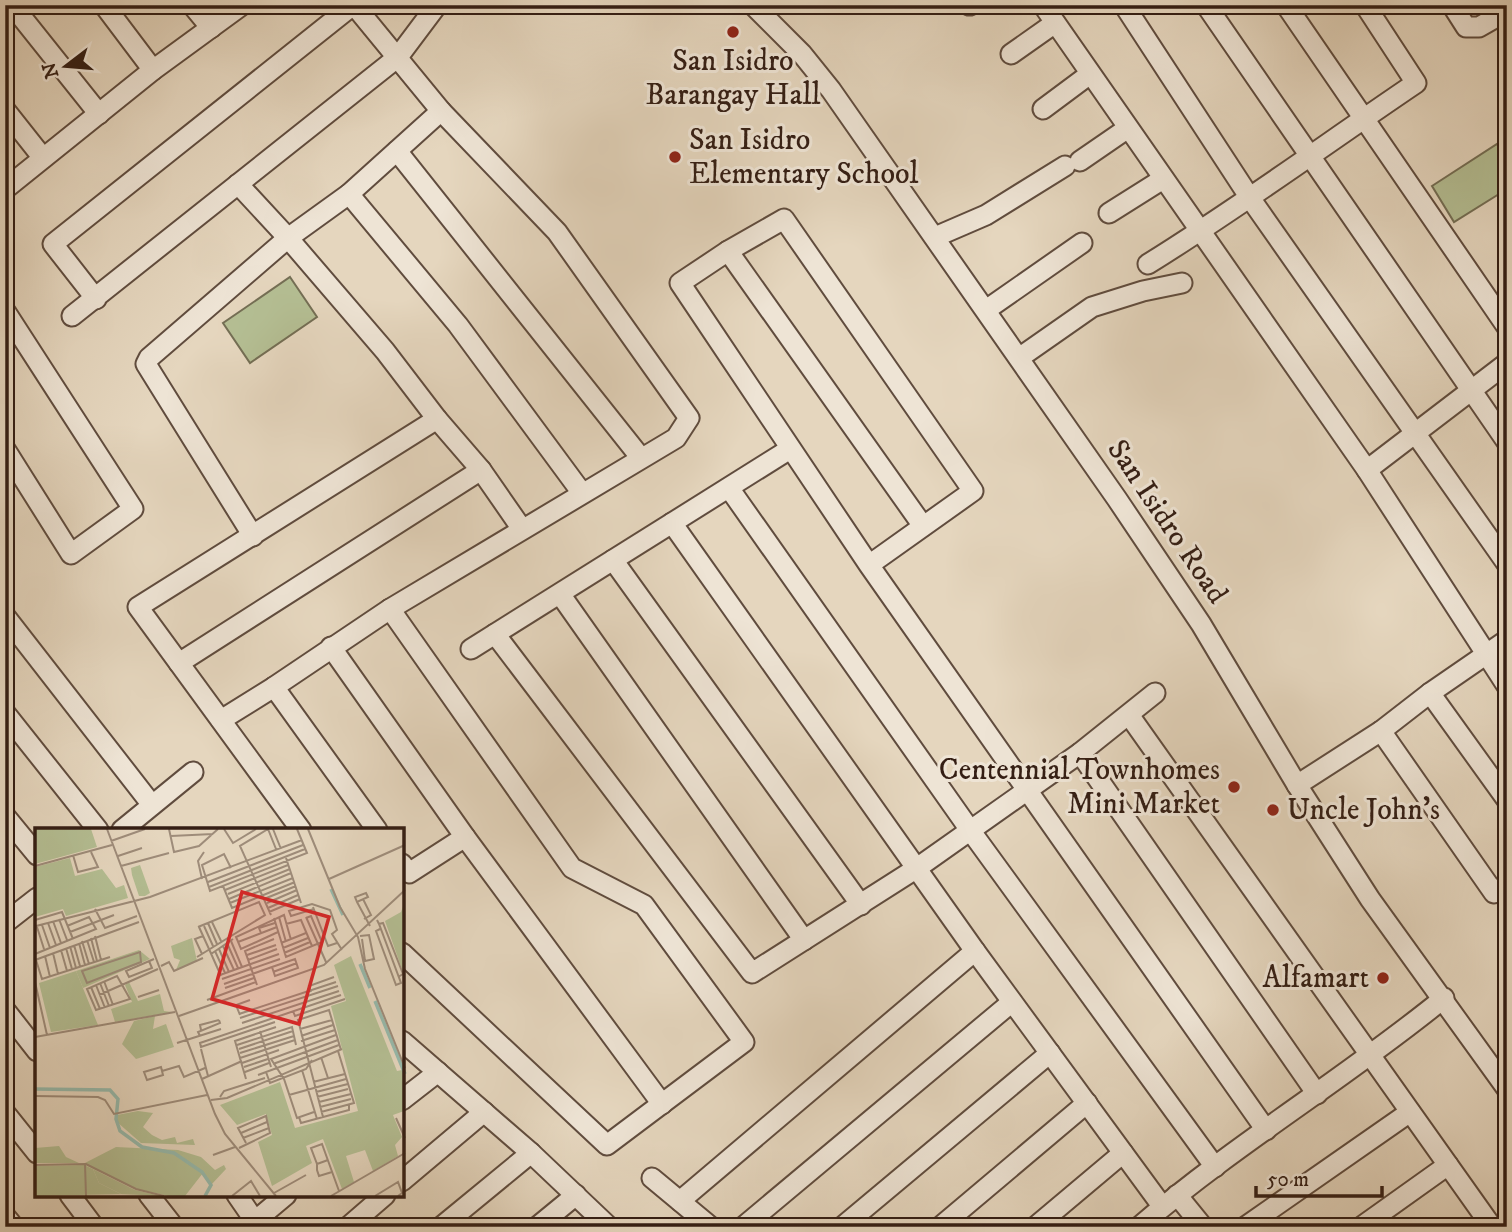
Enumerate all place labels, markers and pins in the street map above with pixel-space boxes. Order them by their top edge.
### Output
marker: San Isidro Barangay Hall [725,24,741,40]
place label: San Isidro Barangay Hall [645,43,821,114]
place label: San Isidro Elementary School [689,122,918,193]
marker: San Isidro Elementary School [667,149,683,165]
place label: Centennial Townhomes Mini Market [939,752,1220,823]
marker: Centennial Townhomes Mini Market [1226,779,1242,795]
place label: Uncle John's [1287,792,1440,829]
marker: Uncle John's [1265,802,1281,818]
place label: Alfamart [1263,960,1369,997]
marker: Alfamart [1375,970,1391,986]

